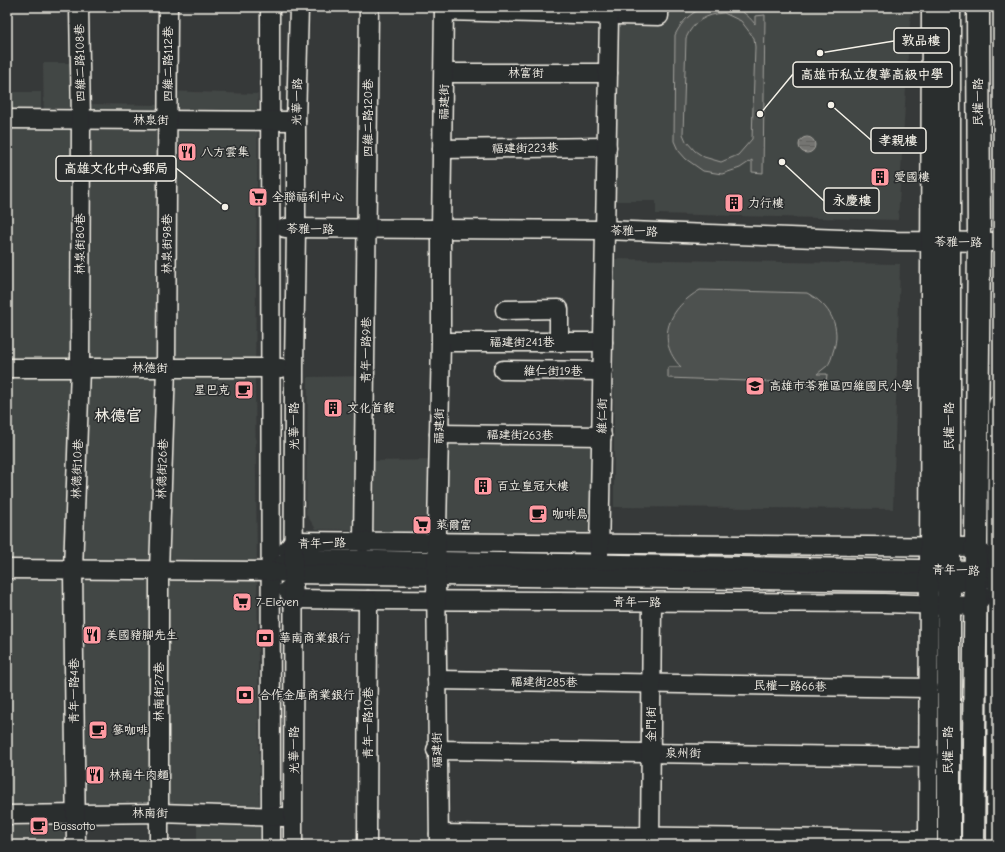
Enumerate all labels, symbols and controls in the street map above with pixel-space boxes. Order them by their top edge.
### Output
street label: 四維二路108巷 [72,24,88,102]
street label: 四維二路112巷 [161,26,175,102]
callout: 敦品樓 [894,28,949,53]
text: 敦品樓 [901,33,941,48]
callout: 高雄市私立復華高級中學 [793,62,952,87]
street label: 林富街 [508,66,544,80]
text: 高雄市私立復華高級中學 [800,67,944,82]
street label: 光華一路 [290,78,304,126]
street label: 民權一路 [971,78,985,126]
street label: 四維二路120巷 [361,79,375,157]
street label: 福建街 [437,84,451,120]
street label: 林泉街 [133,113,169,127]
callout: 孝親樓 [871,128,926,153]
text: 孝親樓 [878,133,918,148]
street label: 福建街223巷 [492,140,558,156]
restaurant icon: 八方雲集 [176,141,198,163]
place label: 八方雲集 [201,145,250,159]
callout: 高雄文化中心郵局 [56,156,176,181]
text: 高雄文化中心郵局 [64,161,168,176]
building icon: 愛國樓 [869,166,891,188]
place label: 愛國樓 [894,170,930,184]
supermarket icon: 全聯福利中心 [247,186,269,208]
callout: 永慶樓 [824,188,879,213]
place label: 全聯福利中心 [272,190,344,204]
building icon: 力行樓 [723,192,745,214]
text: 永慶樓 [832,193,872,208]
place label: 力行樓 [748,196,784,210]
street label: 林泉街80巷 [73,213,87,275]
street label: 林泉街98巷 [160,214,174,274]
street label: 苓雅一路 [286,222,334,236]
street label: 苓雅一路 [610,223,658,239]
street label: 苓雅一路 [934,235,982,249]
street label: 青年一路9巷 [358,317,374,383]
street label: 福建街241巷 [490,335,554,349]
street label: 林德街 [132,361,168,375]
street label: 維仁街19巷 [523,364,583,378]
school or university icon: 高雄市苓雅區四維國民小學 [744,375,766,397]
cafe icon: 星巴克 [233,379,255,401]
place label: 高雄市苓雅區四維國民小學 [769,379,913,393]
place label: 星巴克 [194,383,230,397]
building icon: 文化首馥 [322,397,344,419]
street label: 維仁街 [595,398,609,434]
place label: 文化首馥 [347,401,395,415]
street label: 光華一路 [287,402,301,450]
street label: 民權一路 [942,402,956,450]
district label: 林德官 [94,407,142,425]
street label: 福建街 [432,408,446,444]
street label: 福建街263巷 [486,427,554,443]
street label: 林德街26巷 [154,438,170,500]
street label: 林德街10巷 [69,439,85,499]
building icon: 百立皇冠大樓 [472,475,494,497]
place label: 百立皇冠大樓 [497,479,569,493]
cafe icon: 咖啡鳥 [527,503,549,525]
place label: 咖啡鳥 [552,507,588,521]
supermarket icon: 萊爾富 [411,514,433,536]
place label: 萊爾富 [436,518,472,532]
street label: 青年一路 [298,536,346,550]
street label: 青年一路 [932,562,980,578]
supermarket icon: 7-Eleven [231,591,253,613]
place label: 7-Eleven [256,595,299,609]
street label: 青年一路 [613,595,661,609]
restaurant icon: 美國豬腳先生 [81,624,103,646]
bank icon: 華南商業銀行 [254,627,276,649]
place label: 美國豬腳先生 [106,628,178,642]
place label: 華南商業銀行 [279,631,351,645]
street label: 青年一路4巷 [67,658,81,724]
street label: 林南街27巷 [152,662,166,722]
street label: 福建街285巷 [510,674,578,690]
street label: 民權一路66巷 [753,678,827,694]
bank icon: 合作金庫商業銀行 [234,684,256,706]
street label: 青年一路10巷 [361,687,375,759]
place label: 合作金庫商業銀行 [259,688,355,702]
street label: 金門街 [644,706,658,742]
cafe icon: 篸咖啡 [87,719,109,741]
place label: 篸咖啡 [112,723,148,737]
street label: 光華一路 [287,726,301,774]
street label: 民權一路 [941,726,955,774]
street label: 福建街 [430,732,444,768]
street label: 泉州街 [665,746,701,760]
restaurant icon: 林南牛肉麵 [84,764,106,786]
place label: 林南牛肉麵 [109,768,169,782]
street label: 林南街 [132,806,168,820]
cafe icon: Bassotto [28,815,50,837]
place label: Bassotto [53,819,96,833]

